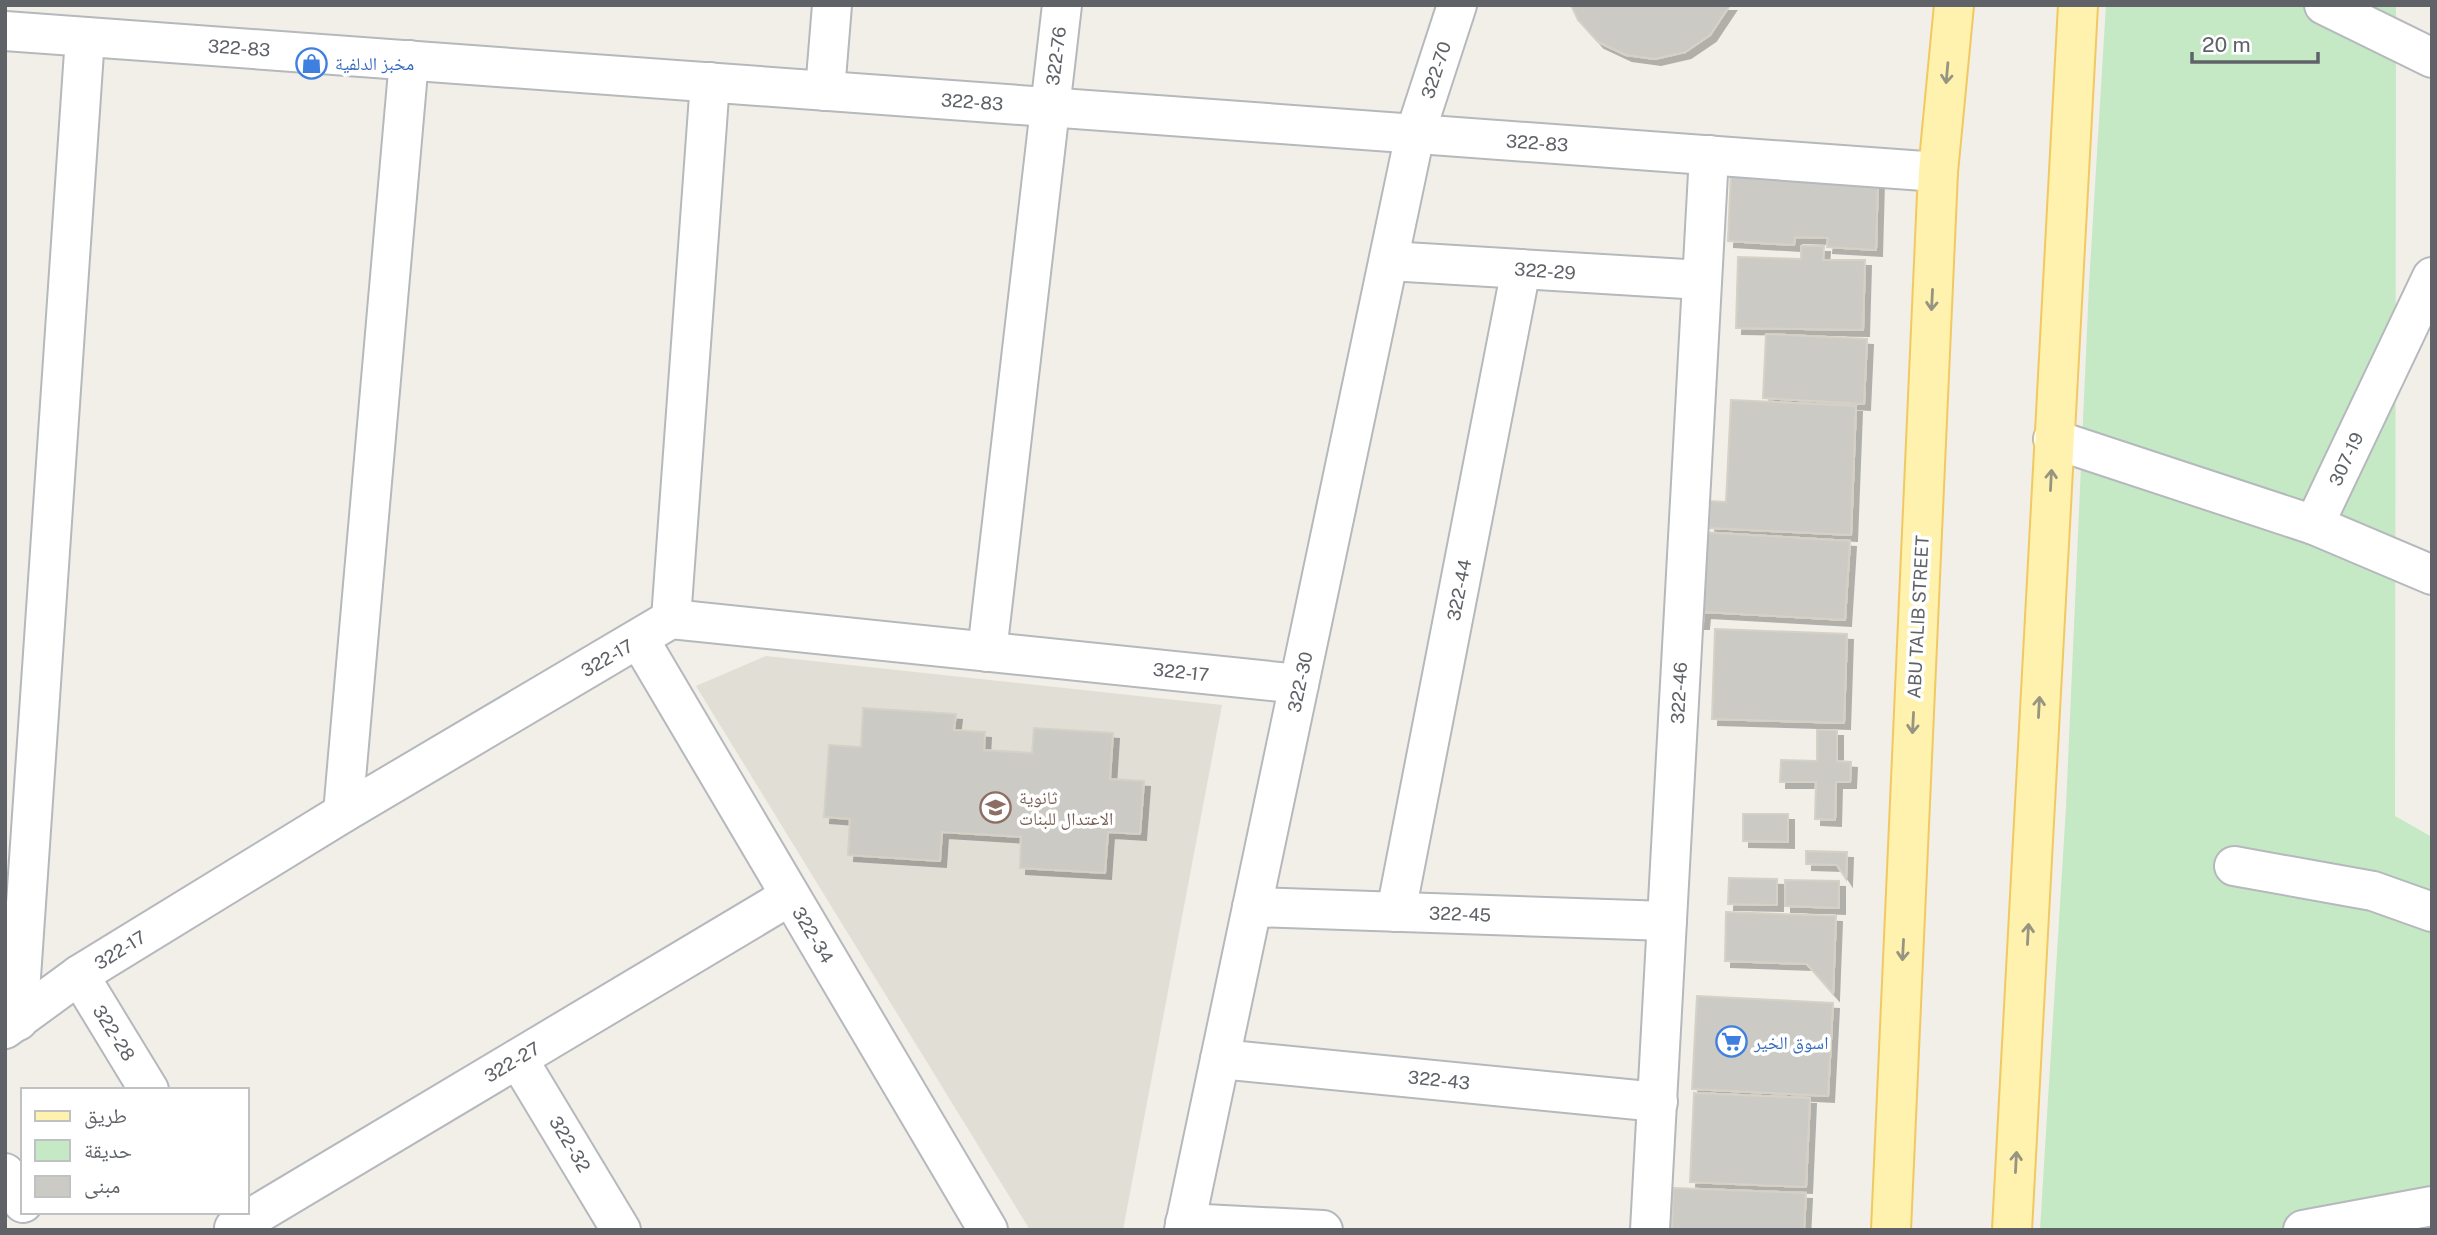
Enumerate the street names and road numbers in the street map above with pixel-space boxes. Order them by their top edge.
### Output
street label: 322-76 [1042,25,1070,87]
street label: 322-83 [207,35,271,61]
street label: 322-70 [1417,39,1455,101]
street label: 322-83 [940,89,1004,115]
street label: 322-83 [1505,130,1569,156]
street label: 322-29 [1514,258,1576,284]
street label: 307-19 [2324,429,2368,489]
street label: ABU TALIB STREET [1903,534,1933,699]
street label: 322-44 [1443,557,1475,623]
street label: 322-17 [577,635,637,681]
street label: 322-30 [1283,650,1317,714]
street label: 322-17 [1152,659,1210,685]
street label: 322-46 [1667,661,1691,725]
street label: 322-45 [1429,902,1491,926]
street label: 322-34 [788,903,838,967]
street label: 322-17 [91,926,149,974]
street label: 322-28 [89,1001,139,1065]
street label: 322-27 [480,1037,544,1087]
street label: 322-43 [1407,1066,1471,1094]
street label: 322-32 [545,1112,595,1176]

